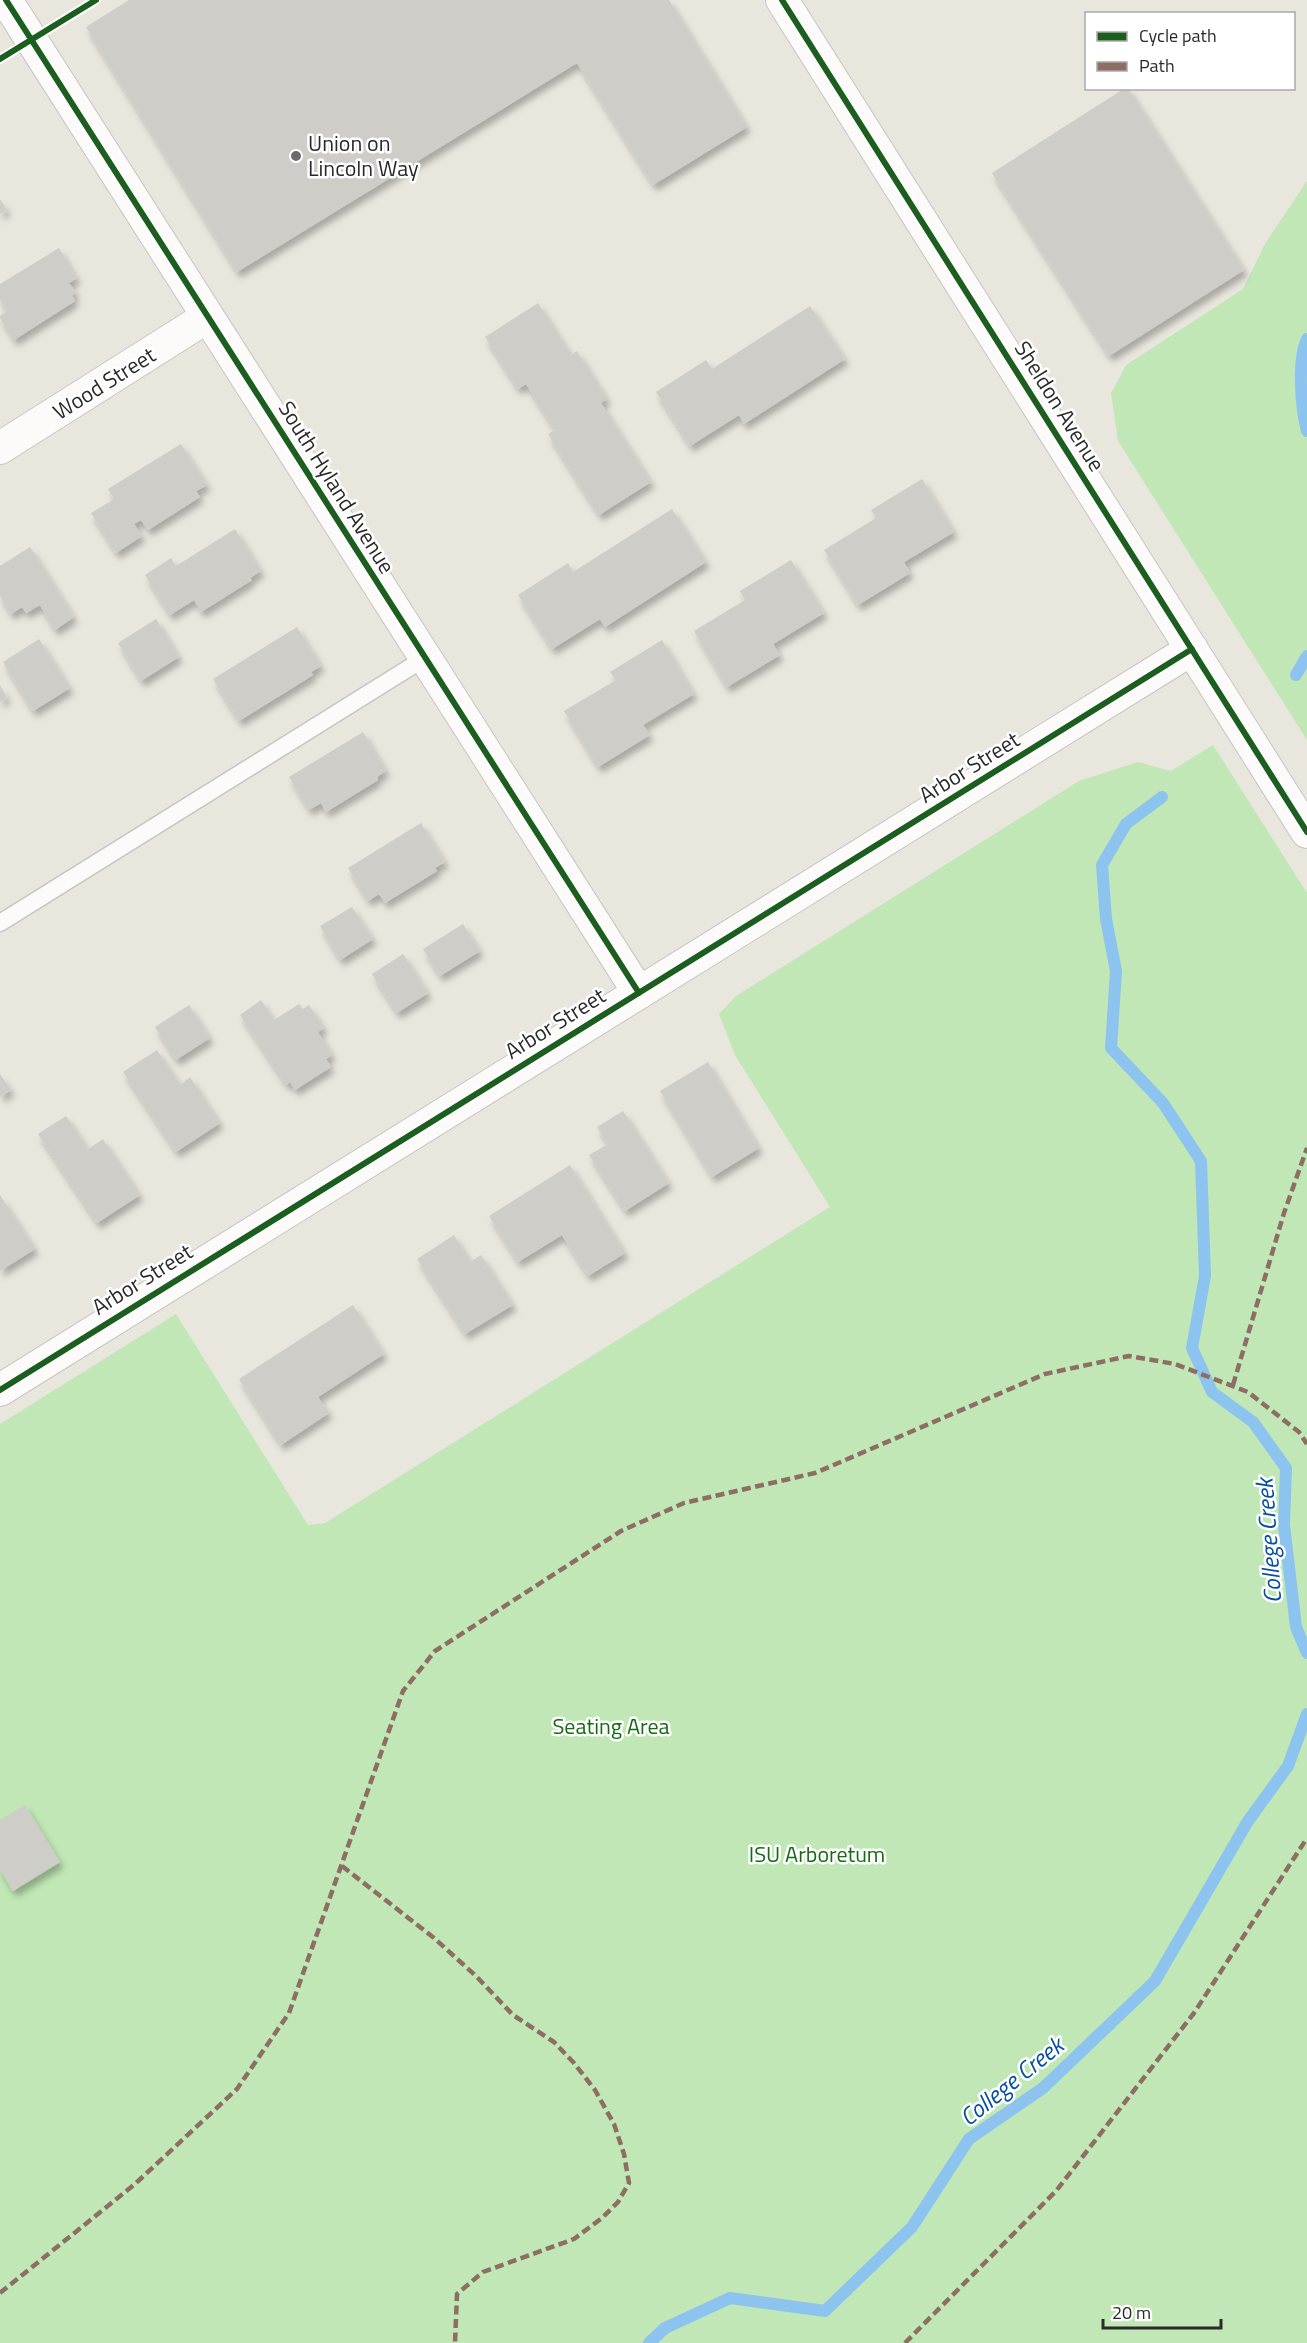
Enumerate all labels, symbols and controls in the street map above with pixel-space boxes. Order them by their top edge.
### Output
legend [1085,12,1295,90]
text: Cycle path [1139,22,1217,49]
text: Path [1139,52,1175,79]
place label: Union on Lincoln Way [308,126,419,185]
marker: Union on Lincoln Way [289,149,303,163]
street label: Sheldon Avenue [1006,334,1114,478]
street label: Wood Street [46,338,162,428]
street label: South Hyland Avenue [270,394,404,580]
street label: Arbor Street [912,722,1026,811]
street label: Arbor Street [498,978,612,1067]
street label: Arbor Street [85,1234,199,1323]
water label: College Creek [1245,1474,1290,1605]
park label: Seating Area [552,1709,670,1743]
park label: ISU Arboretum [749,1837,885,1871]
water label: College Creek [951,2026,1073,2134]
scale bar [1103,2292,1222,2330]
text: 20 m [1112,2299,1151,2326]

